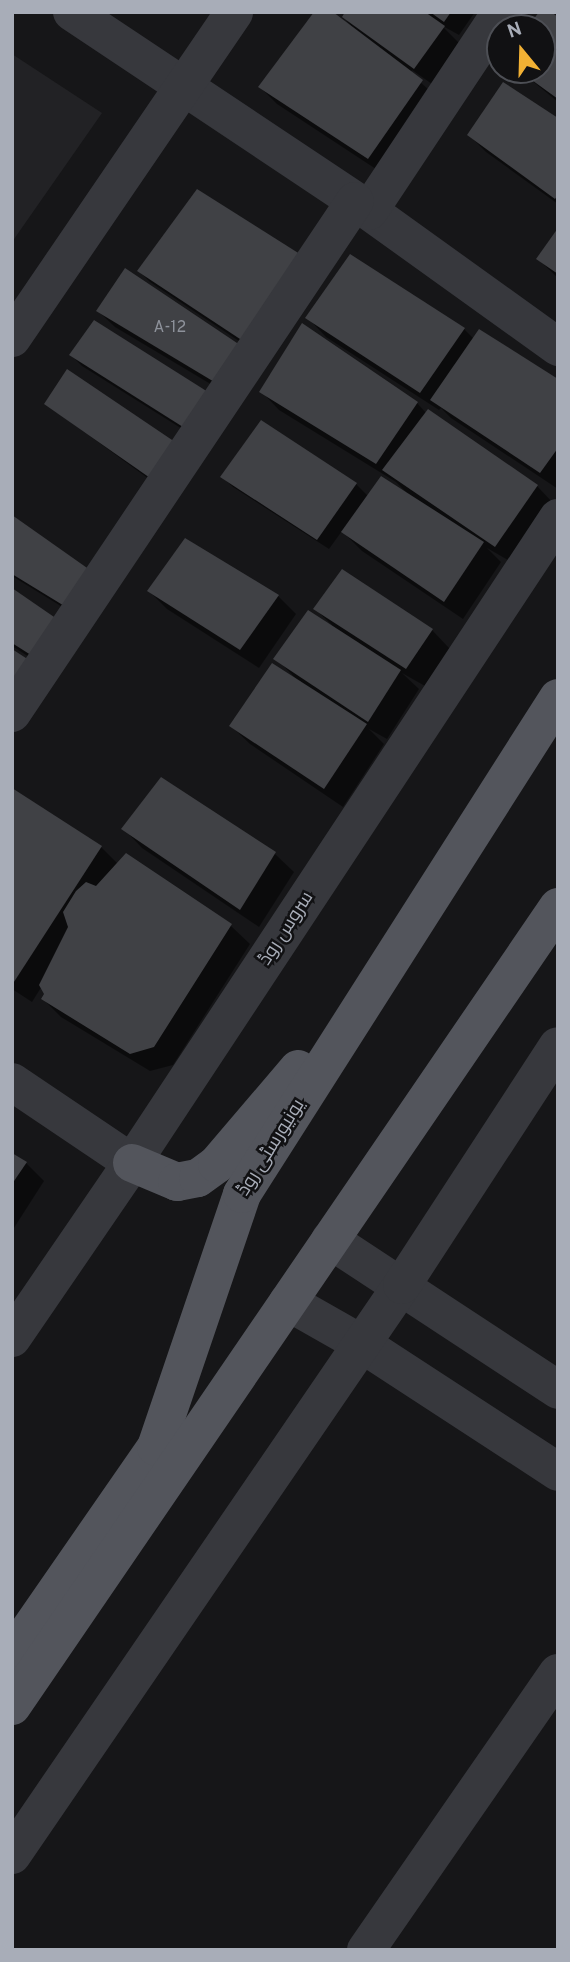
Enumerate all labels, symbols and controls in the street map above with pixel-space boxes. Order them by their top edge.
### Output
north arrow [486,14,556,84]
text: N [504,17,525,45]
house number: A-12 [154,318,186,338]
street label: سروس روڈ [255,888,319,970]
street label: یونیورسٹی روڈ [233,1095,311,1201]

